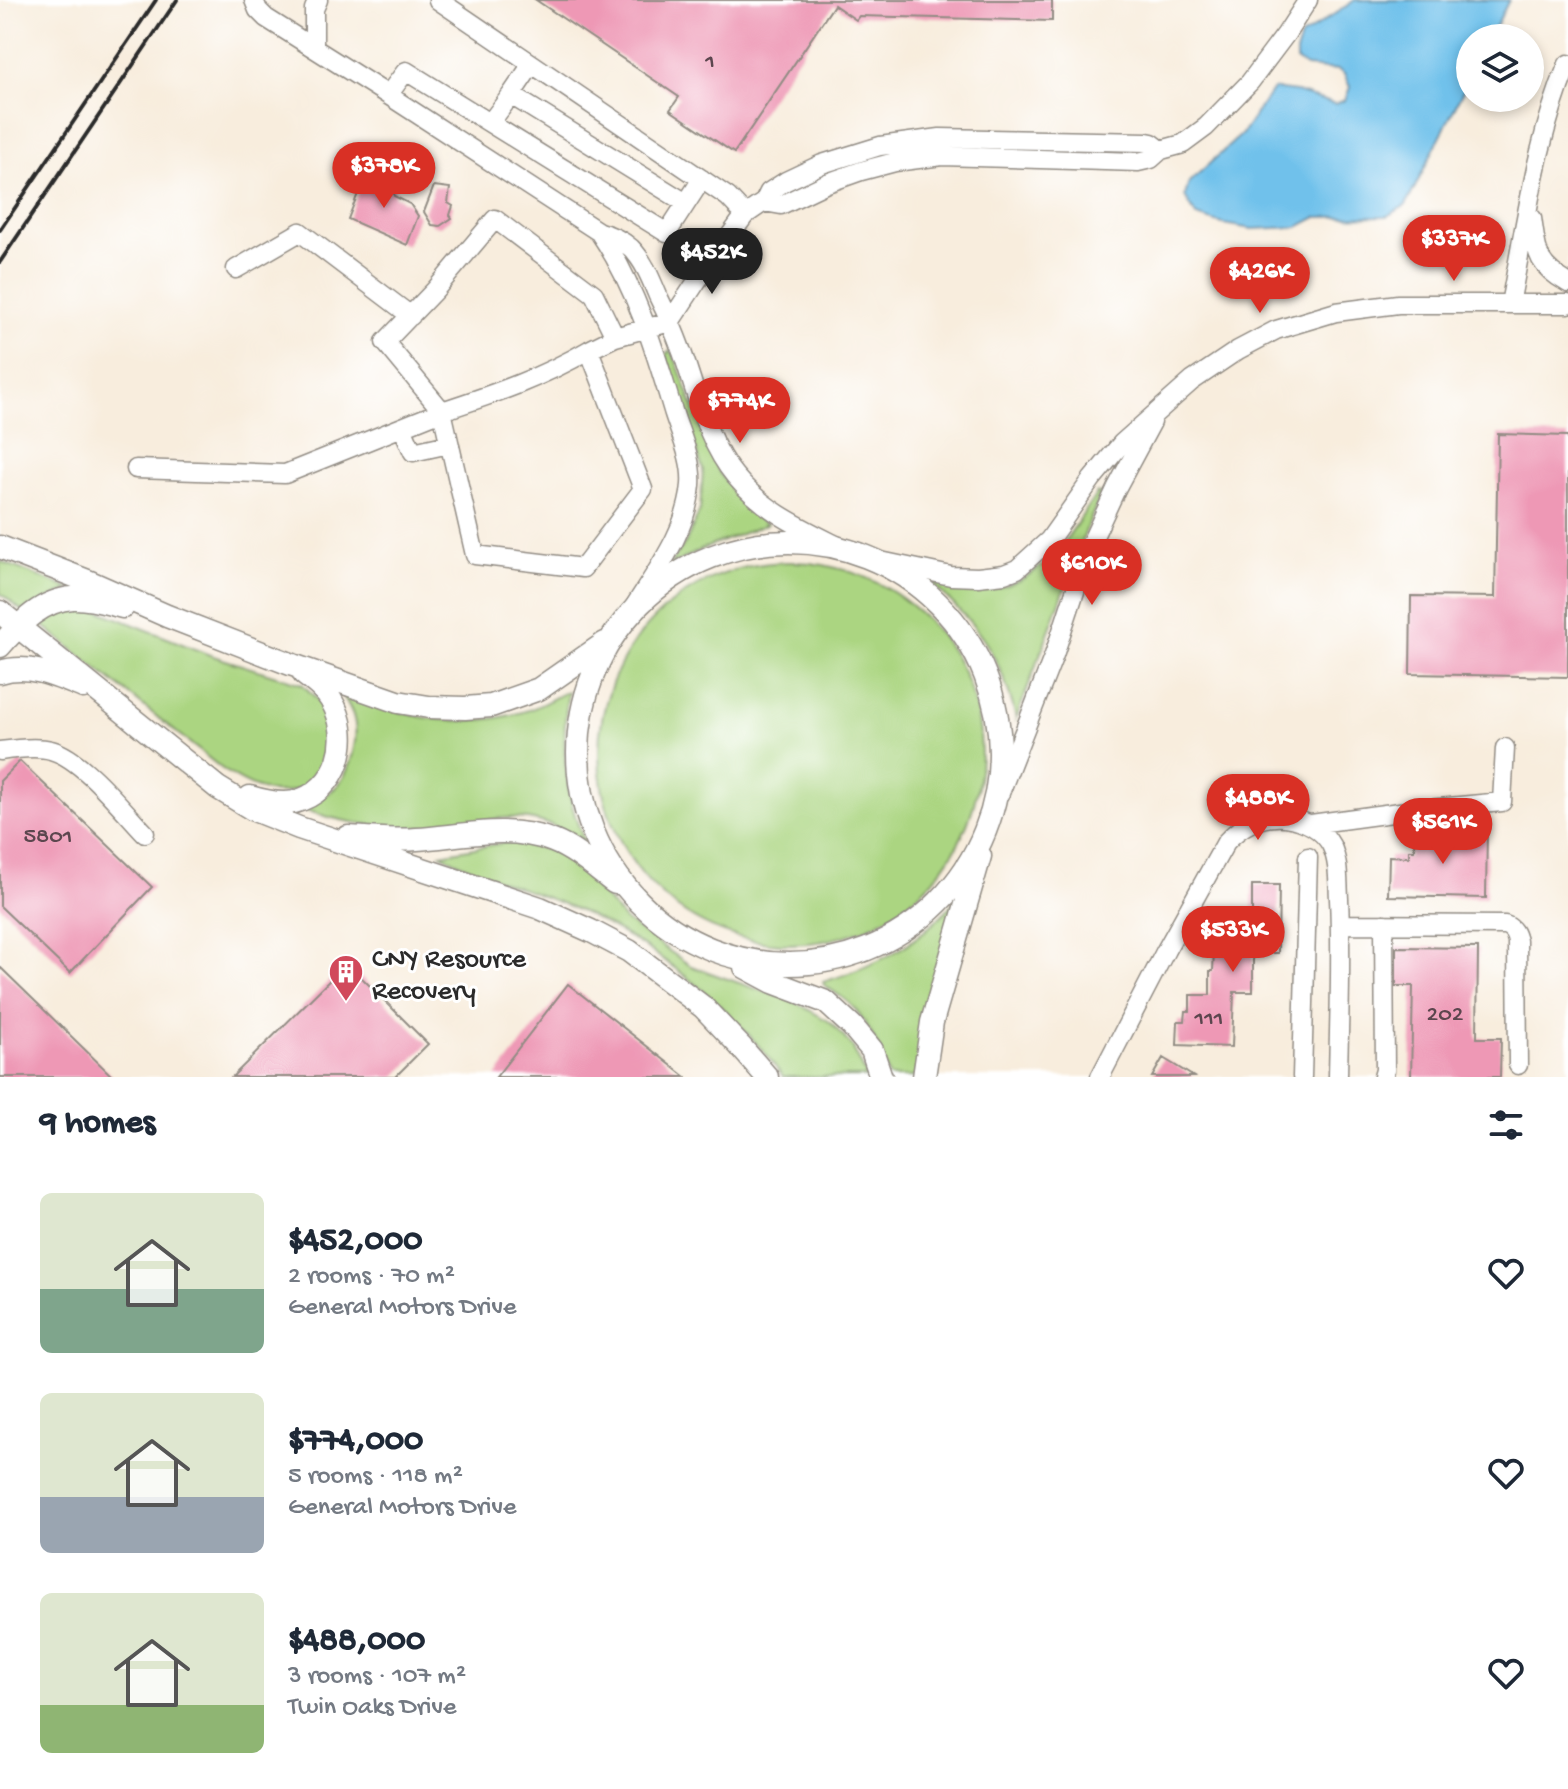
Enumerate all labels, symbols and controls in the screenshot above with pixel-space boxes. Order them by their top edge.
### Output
map controls [1456,24,1544,112]
button: layers [1456,24,1544,112]
house number: 1 [704,48,715,77]
pin: $378K [328,142,440,210]
text: $378K [350,152,418,183]
pin: $337K [1398,215,1510,283]
text: $337K [1421,225,1487,256]
pin: $452K [656,228,768,296]
text: $452K [680,238,744,269]
pin: $426K [1204,247,1316,315]
text: $426K [1228,257,1292,288]
pin: $774K [684,377,796,445]
text: $774K [707,387,773,418]
pin: $610K [1036,539,1148,607]
text: $610K [1060,549,1124,580]
pin: $488K [1202,774,1314,842]
text: $488K [1225,784,1291,815]
pin: $561K [1387,798,1499,866]
text: $561K [1411,808,1475,839]
house number: 5801 [23,823,73,852]
pin: $533K [1177,906,1289,974]
text: $533K [1200,916,1266,947]
place label: CNY Resource Recovery [372,944,527,1009]
building icon: CNY Resource Recovery [327,953,365,1003]
house number: 202 [1426,1001,1464,1030]
house number: 111 [1193,1005,1224,1034]
icon: filters [1484,1103,1528,1147]
text: 9 homes [40,1105,155,1145]
text: $452,000 [288,1222,423,1262]
icon: home [104,1225,200,1321]
icon: heart [1484,1251,1528,1295]
text: 2 rooms · 70 m² [288,1262,455,1293]
text: General Motors Drive [288,1293,516,1324]
text: $774,000 [288,1422,423,1462]
icon: home [104,1425,200,1521]
icon: heart [1484,1451,1528,1495]
text: 5 rooms · 118 m² [288,1462,463,1493]
text: General Motors Drive [288,1493,516,1524]
text: $488,000 [288,1622,425,1662]
icon: home [104,1625,200,1721]
icon: heart [1484,1651,1528,1695]
text: 3 rooms · 107 m² [288,1662,466,1693]
text: Twin Oaks Drive [288,1693,456,1724]

